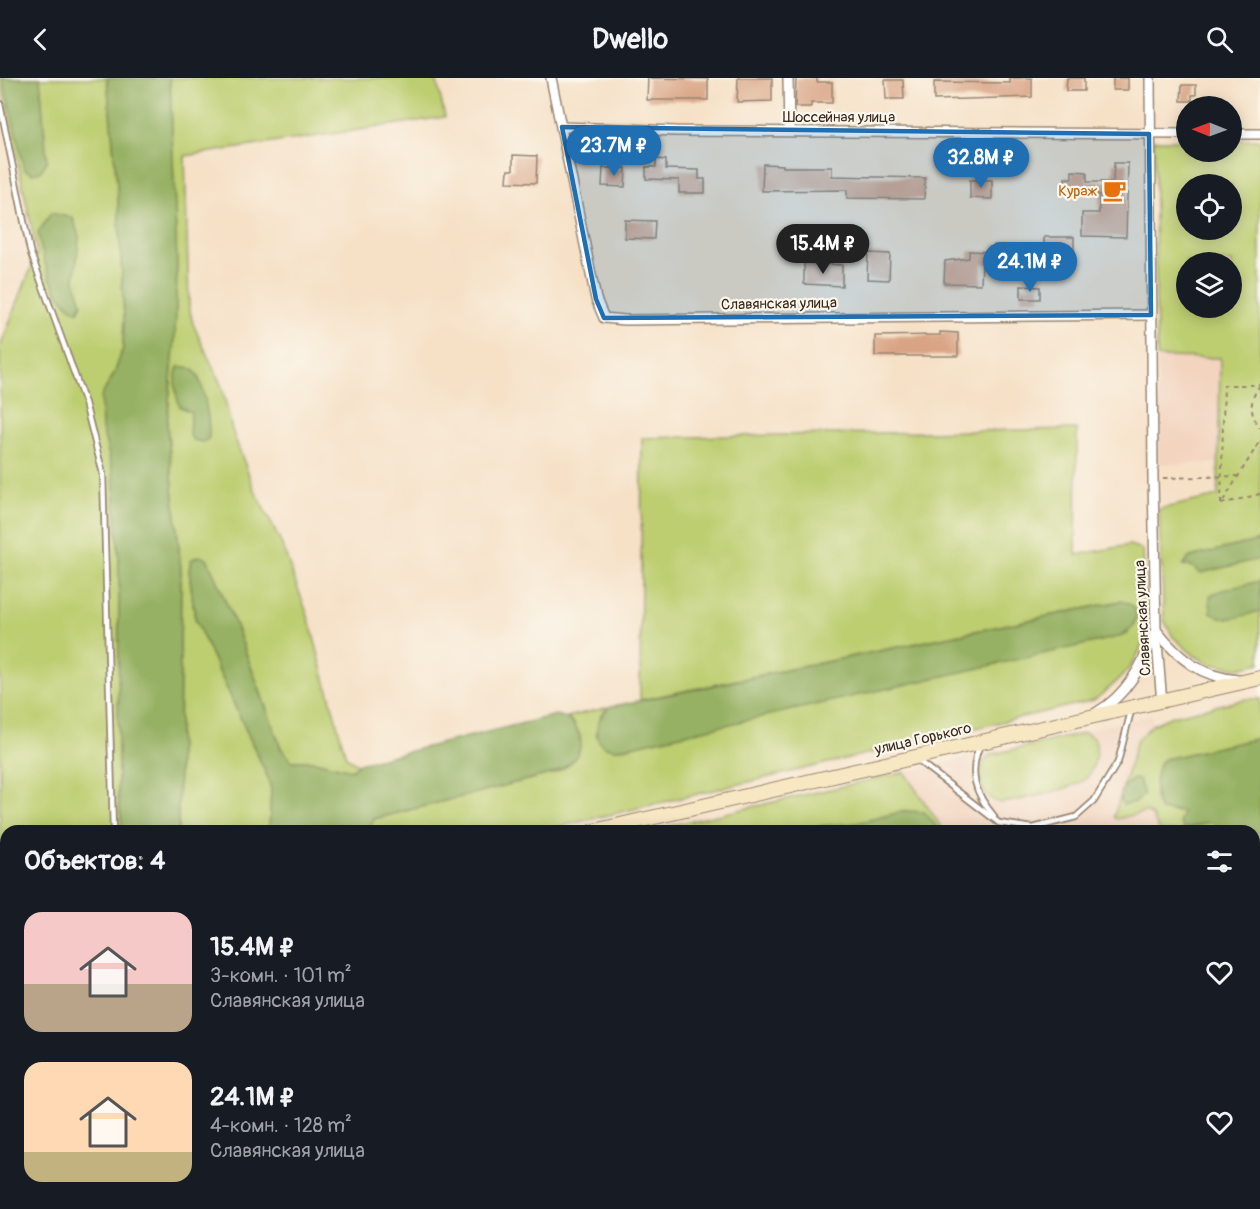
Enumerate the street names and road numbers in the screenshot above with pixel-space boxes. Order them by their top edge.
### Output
street label: Шоссейная улица [783,108,895,127]
street label: Славянская улица [721,293,837,315]
street label: Славянская улица [1130,560,1156,676]
street label: улица Горького [872,719,973,760]

